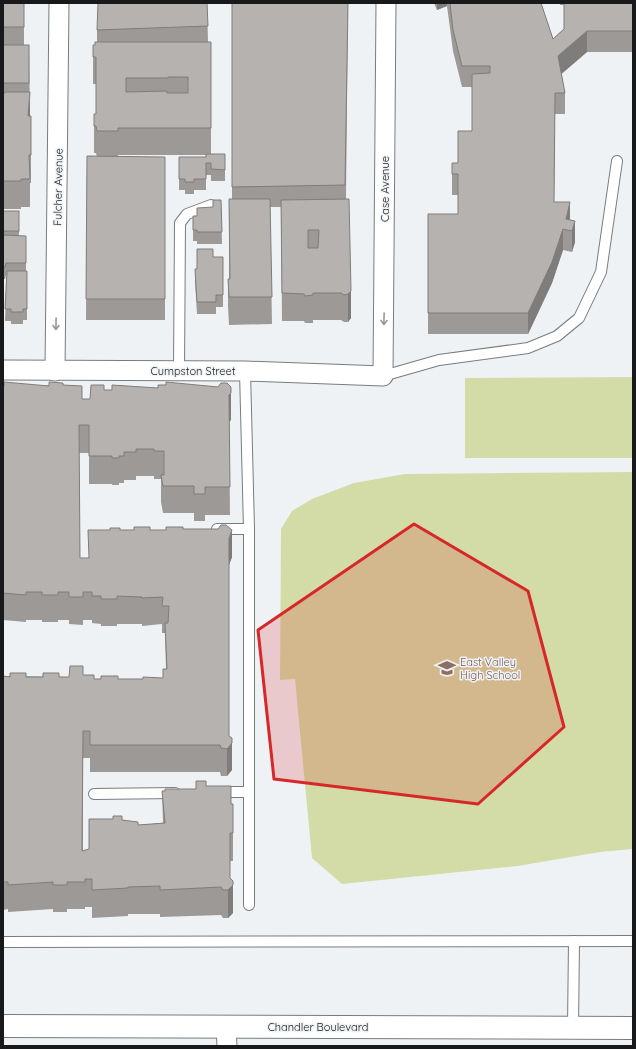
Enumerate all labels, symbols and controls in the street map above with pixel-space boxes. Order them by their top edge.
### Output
street label: Fulcher Avenue [50,148,66,226]
street label: Case Avenue [378,156,392,222]
one-way arrow [380,312,387,325]
one-way arrow [52,317,59,330]
street label: Cumpston Street [150,364,236,378]
place label: East Valley High School [460,655,520,682]
school or university icon: East Valley High School [437,658,457,678]
street label: Chandler Boulevard [268,1020,368,1034]

